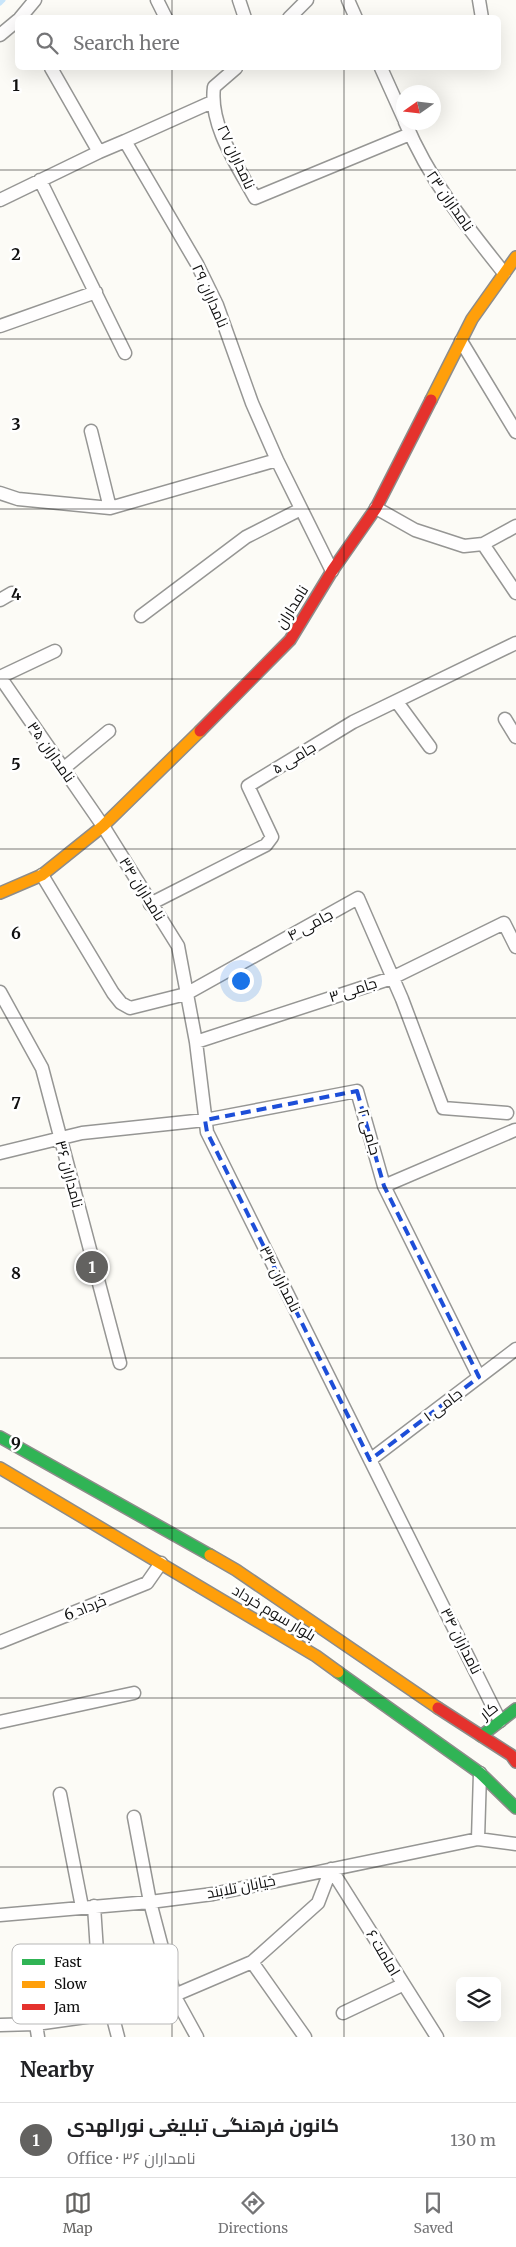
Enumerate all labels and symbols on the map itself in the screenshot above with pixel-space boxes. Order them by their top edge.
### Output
text: 1 [12,75,20,95]
north arrow [396,85,441,130]
street label: نامداران ۲۷ [212,122,260,192]
street label: نامداران ۲۳ [422,167,478,235]
text: 2 [11,244,21,264]
street label: نامداران ۲۹ [187,261,233,331]
text: 3 [11,414,21,434]
street label: نامداران [271,581,313,633]
text: 4 [11,584,21,604]
street label: نامداران ۳۵ [23,718,79,786]
street label: جامی ۵ [269,737,319,779]
text: 5 [11,754,21,774]
street label: نامداران ۳۴ [115,853,169,925]
street label: جامی ۴ [284,904,336,946]
text: 6 [11,923,21,943]
your location [228,968,254,994]
street label: جامی ۳ [326,973,380,1007]
text: 7 [11,1093,21,1113]
street label: جامی ۲ [353,1107,385,1157]
street label: نامداران ۳۶ [50,1138,88,1210]
street label: نامداران ۳۴ [255,1242,305,1316]
pin: 1 [76,1248,108,1286]
text: 8 [11,1263,21,1283]
street label: جامی ۱ [419,1384,467,1426]
text: 9 [11,1433,21,1453]
street label: بلوار سوم خرداد [228,1580,320,1646]
street label: خرداد 6 [61,1590,109,1625]
street label: نامداران ۳۴ [436,1604,486,1678]
street label: کار [475,1698,502,1724]
street label: خیابان تلابند [205,1871,277,1903]
street label: امامت ۶ [362,1926,405,1979]
legend [12,1944,178,2024]
text: Fast [54,1953,82,1971]
text: Slow [54,1975,87,1993]
text: Jam [53,1998,80,2016]

